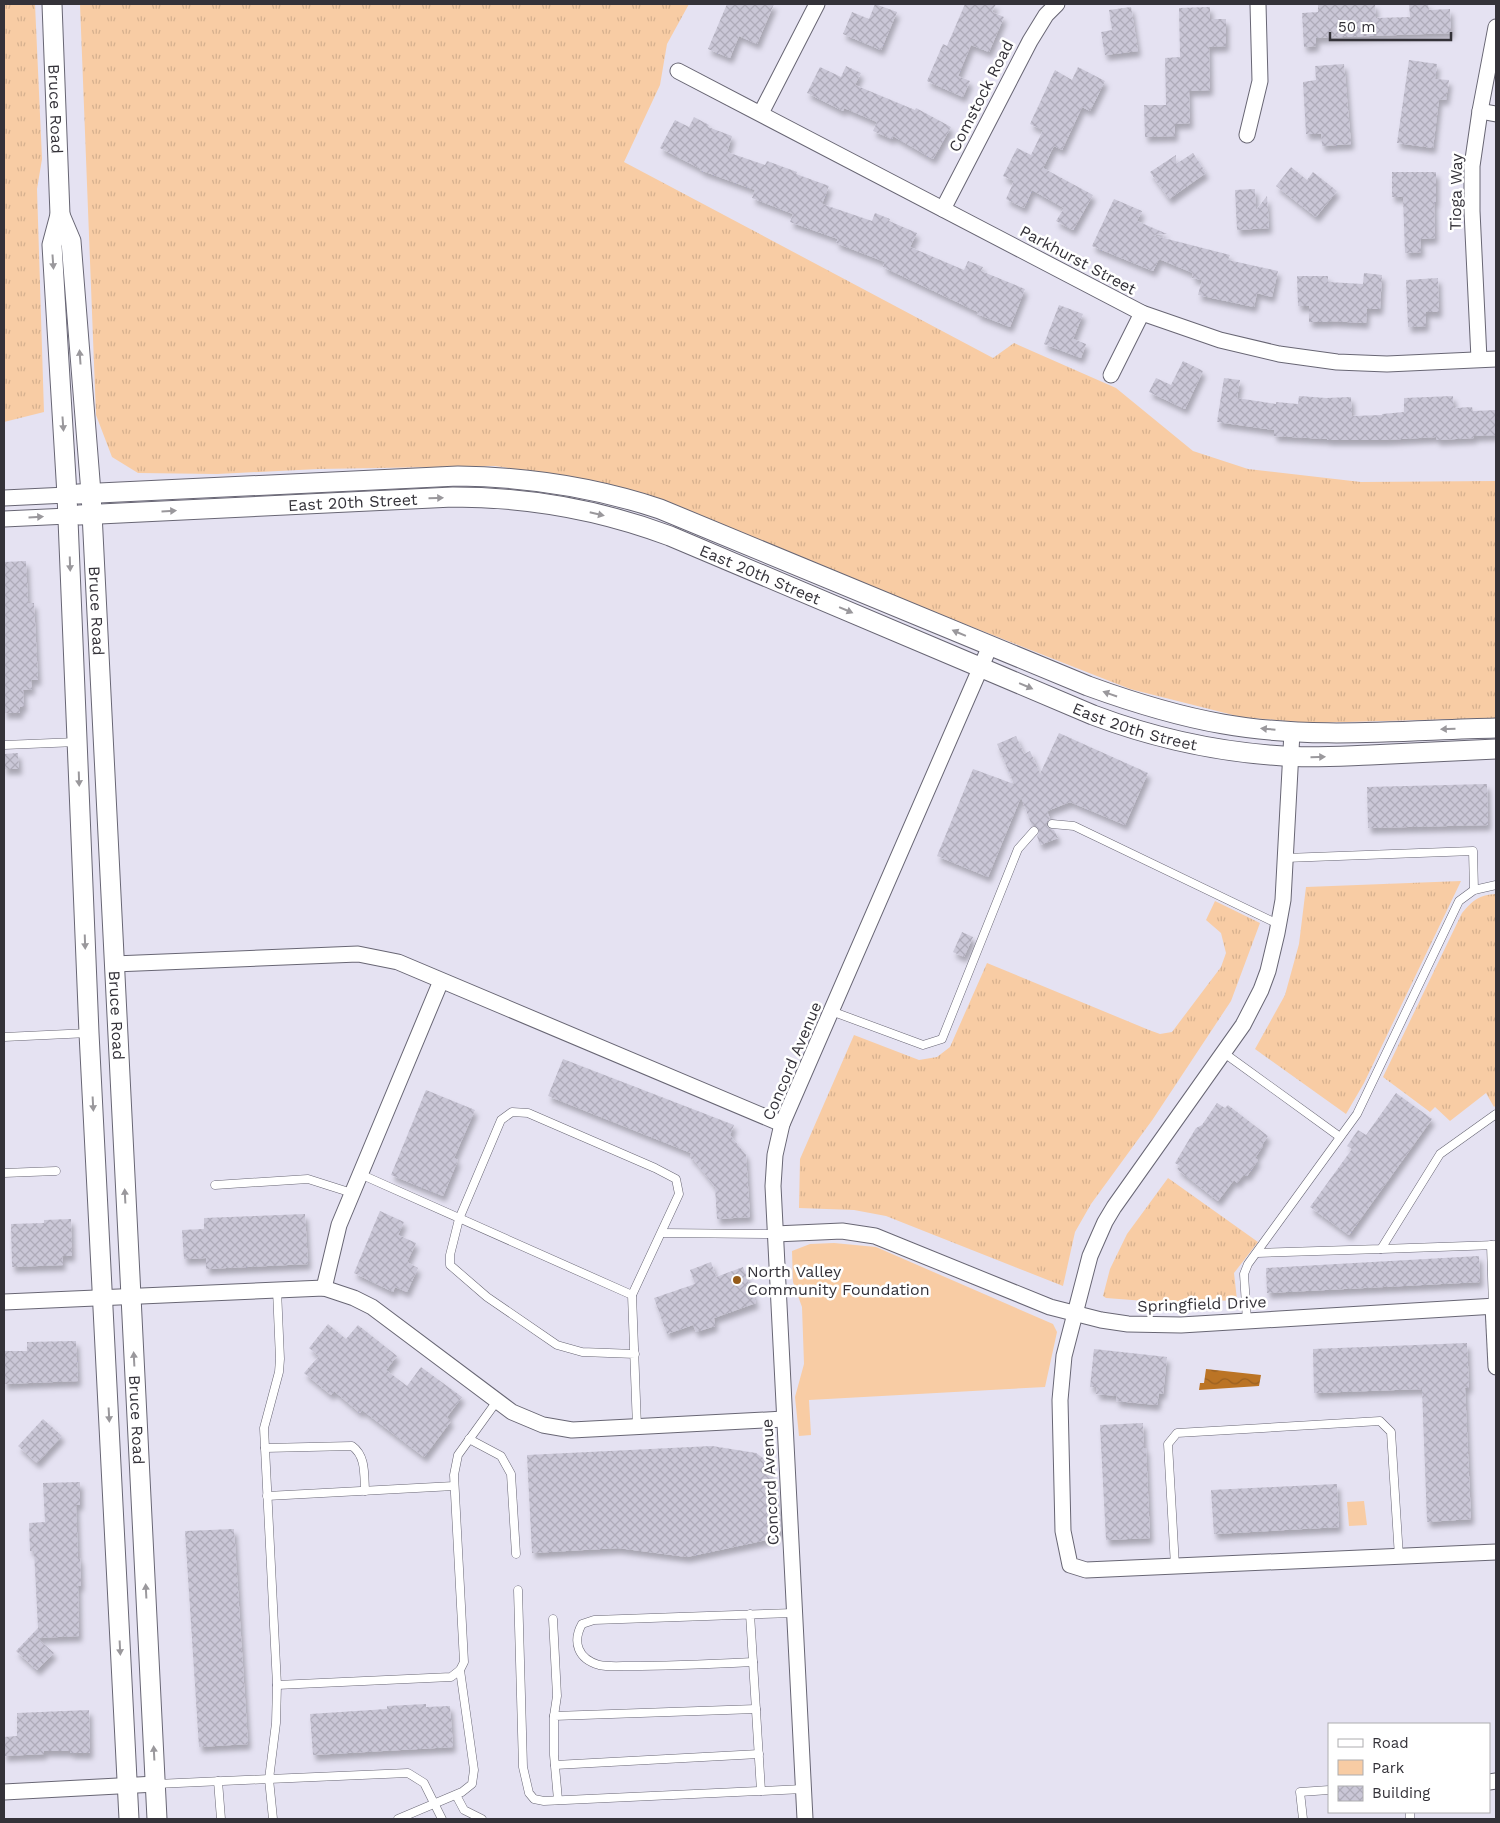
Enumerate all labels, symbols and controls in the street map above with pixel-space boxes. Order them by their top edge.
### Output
scale bar [1330,10,1451,42]
text: 50 m [1338,18,1375,36]
street label: Comstock Road [945,37,1017,155]
street label: Bruce Road [45,64,67,154]
street label: Tioga Way [1446,153,1466,231]
street label: Parkhurst Street [1017,221,1140,299]
one-way arrow [49,254,57,270]
one-way arrow [76,349,84,365]
one-way arrow [59,417,67,433]
street label: East 20th Street [288,489,418,514]
one-way arrow [428,494,444,502]
one-way arrow [161,507,177,515]
one-way arrow [589,510,605,518]
one-way arrow [28,513,44,521]
street label: East 20th Street [697,540,824,608]
one-way arrow [66,557,74,573]
street label: Bruce Road [85,566,109,656]
one-way arrow [839,606,853,614]
one-way arrow [951,629,966,637]
one-way arrow [1019,683,1033,691]
one-way arrow [1102,690,1117,697]
street label: East 20th Street [1070,698,1199,754]
one-way arrow [1259,725,1275,733]
one-way arrow [1439,725,1455,733]
one-way arrow [1310,753,1326,761]
one-way arrow [75,772,83,788]
one-way arrow [82,934,90,950]
street label: Bruce Road [105,970,129,1061]
street label: Concord Avenue [758,999,826,1123]
one-way arrow [89,1096,97,1112]
one-way arrow [121,1188,129,1204]
place label: North Valley Community Foundation [747,1262,930,1299]
marker: North Valley Community Foundation [731,1274,743,1286]
street label: Springfield Drive [1137,1292,1267,1316]
one-way arrow [129,1350,137,1366]
street label: Bruce Road [125,1375,149,1465]
one-way arrow [105,1408,113,1424]
street label: Concord Avenue [757,1418,783,1546]
one-way arrow [141,1583,149,1599]
one-way arrow [117,1640,125,1656]
legend [1328,1723,1490,1813]
text: Road [1372,1734,1409,1752]
one-way arrow [150,1745,158,1761]
text: Park [1372,1759,1405,1777]
text: Building [1372,1784,1430,1802]

